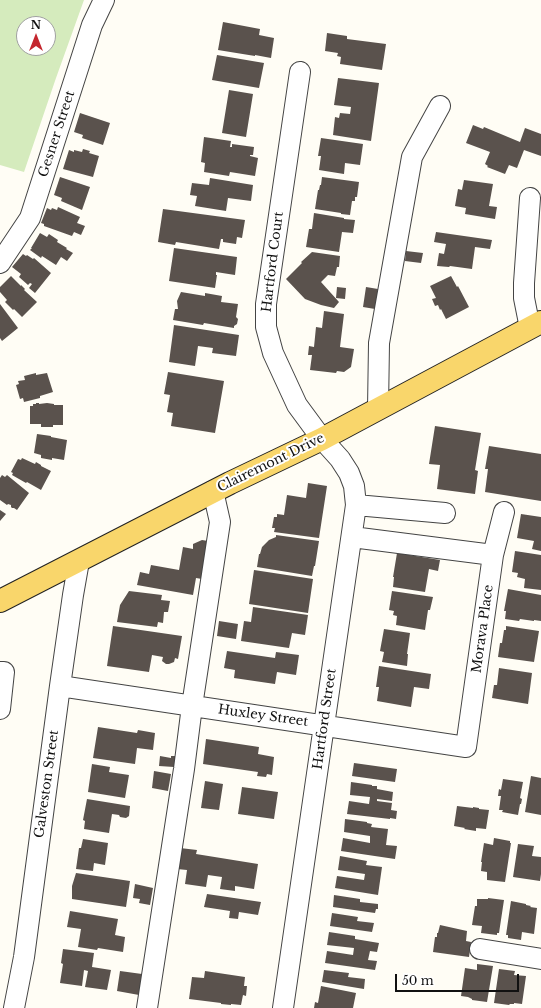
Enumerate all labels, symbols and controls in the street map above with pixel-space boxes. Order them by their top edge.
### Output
north arrow [16,16,56,56]
text: N [31,18,41,32]
street label: Gesner Street [36,89,78,179]
street label: Hartford Court [259,211,287,313]
street label: Clairemont Drive [215,430,327,496]
street label: Morava Place [469,584,497,674]
street label: Hartford Street [310,668,340,770]
street label: Huxley Street [217,702,309,730]
street label: Galveston Street [32,729,62,839]
scale bar [397,966,521,992]
text: 50 m [402,973,434,988]

